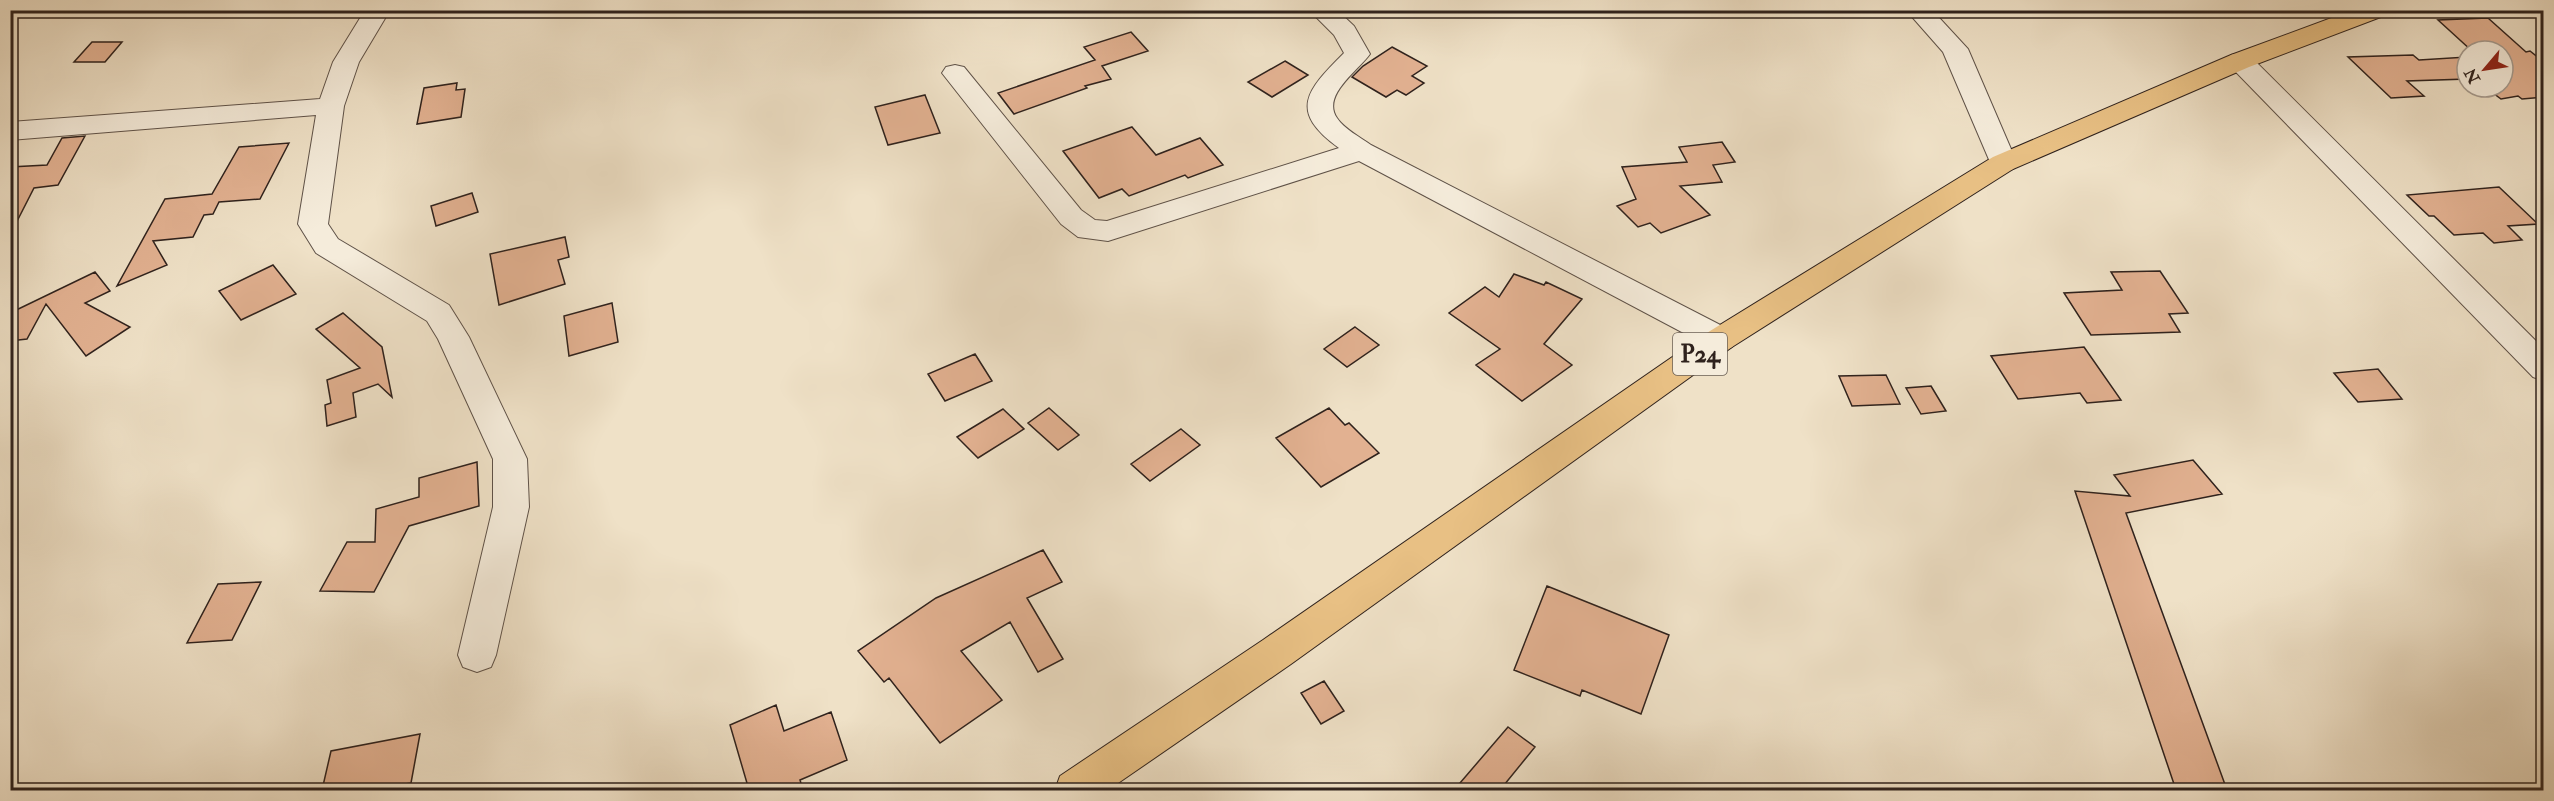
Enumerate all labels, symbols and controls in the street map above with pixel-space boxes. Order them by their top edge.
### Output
north arrow [2455,39,2515,99]
text: N [2460,64,2485,88]
road number: P24 [1673,333,1727,375]

